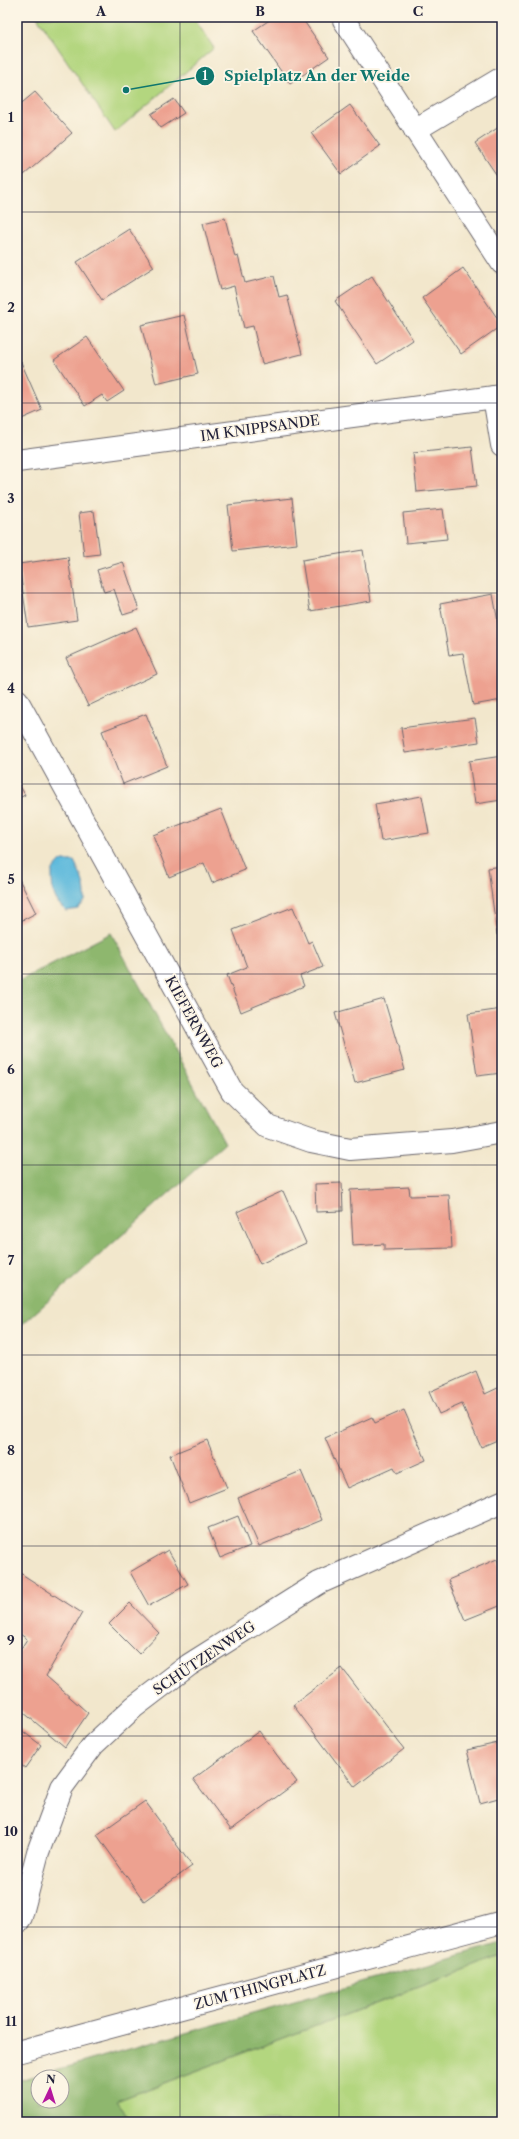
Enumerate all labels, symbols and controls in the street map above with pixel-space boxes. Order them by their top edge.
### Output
text: A [95,3,107,19]
text: B [255,3,265,19]
text: C [413,3,423,19]
callout: Spielplatz An der Weide [195,62,418,89]
text: Spielplatz An der Weide [224,66,410,85]
text: 1 [202,68,208,83]
text: 1 [8,109,14,125]
text: 2 [7,299,15,315]
street label: IM KNIPPSANDE [199,411,321,445]
text: 3 [7,490,15,506]
text: 4 [7,680,15,696]
text: 5 [7,871,15,887]
street label: KIEFERNWEG [161,973,227,1071]
text: 6 [7,1061,15,1077]
text: 7 [8,1252,15,1268]
text: 8 [7,1442,15,1458]
street label: SCHÜTZENWEG [149,1617,259,1699]
text: 9 [7,1632,15,1648]
text: 10 [4,1823,18,1839]
street label: ZUM THINGPLATZ [192,1961,328,2013]
text: 11 [5,2013,17,2029]
north arrow [30,2069,70,2109]
text: N [45,2072,56,2086]

